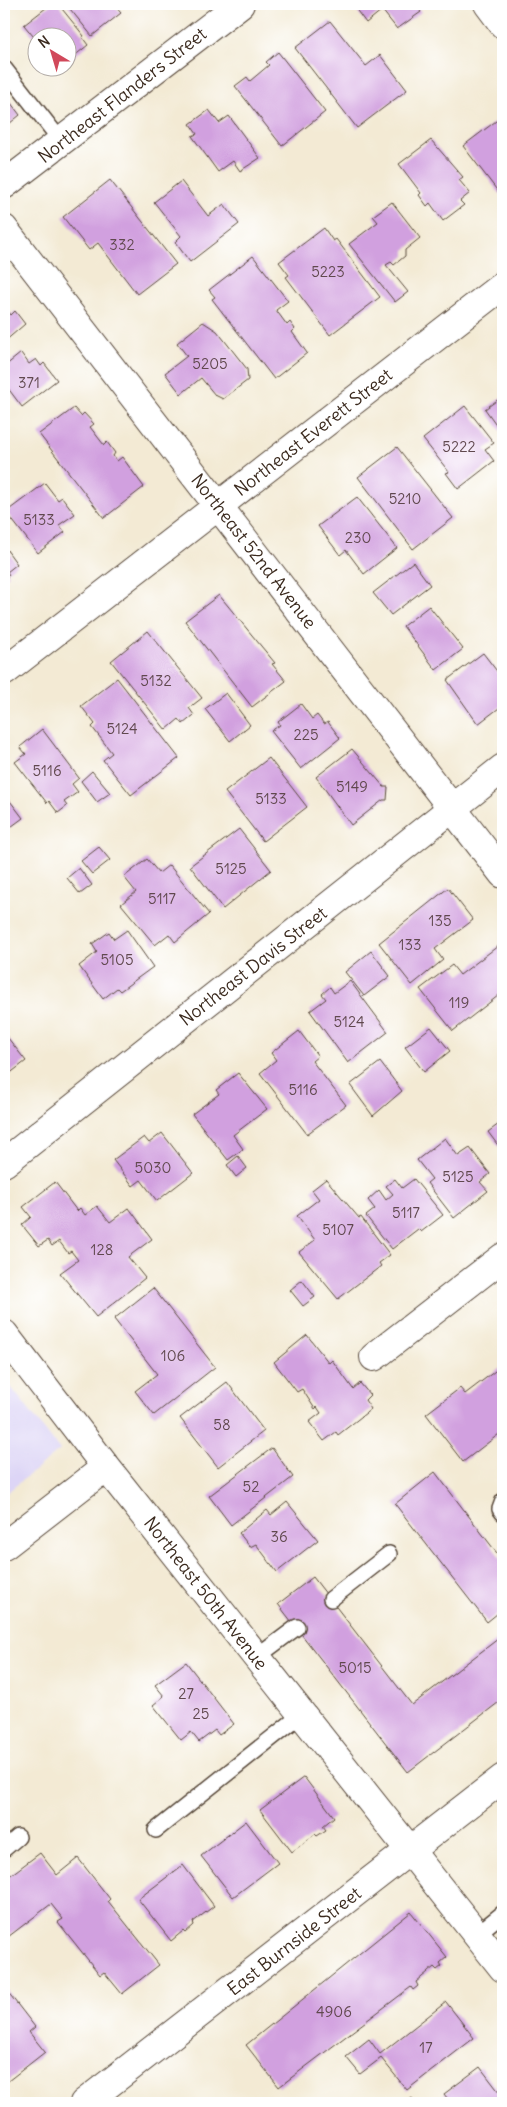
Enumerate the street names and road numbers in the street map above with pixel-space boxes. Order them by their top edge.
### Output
street label: Northeast Flanders Street [34,23,210,167]
street label: Northeast Everett Street [229,363,397,501]
street label: Northeast 52nd Avenue [186,469,322,633]
street label: Northeast Davis Street [175,901,331,1031]
street label: Northeast 50th Avenue [139,1512,273,1674]
street label: East Burnside Street [222,1881,366,2001]

